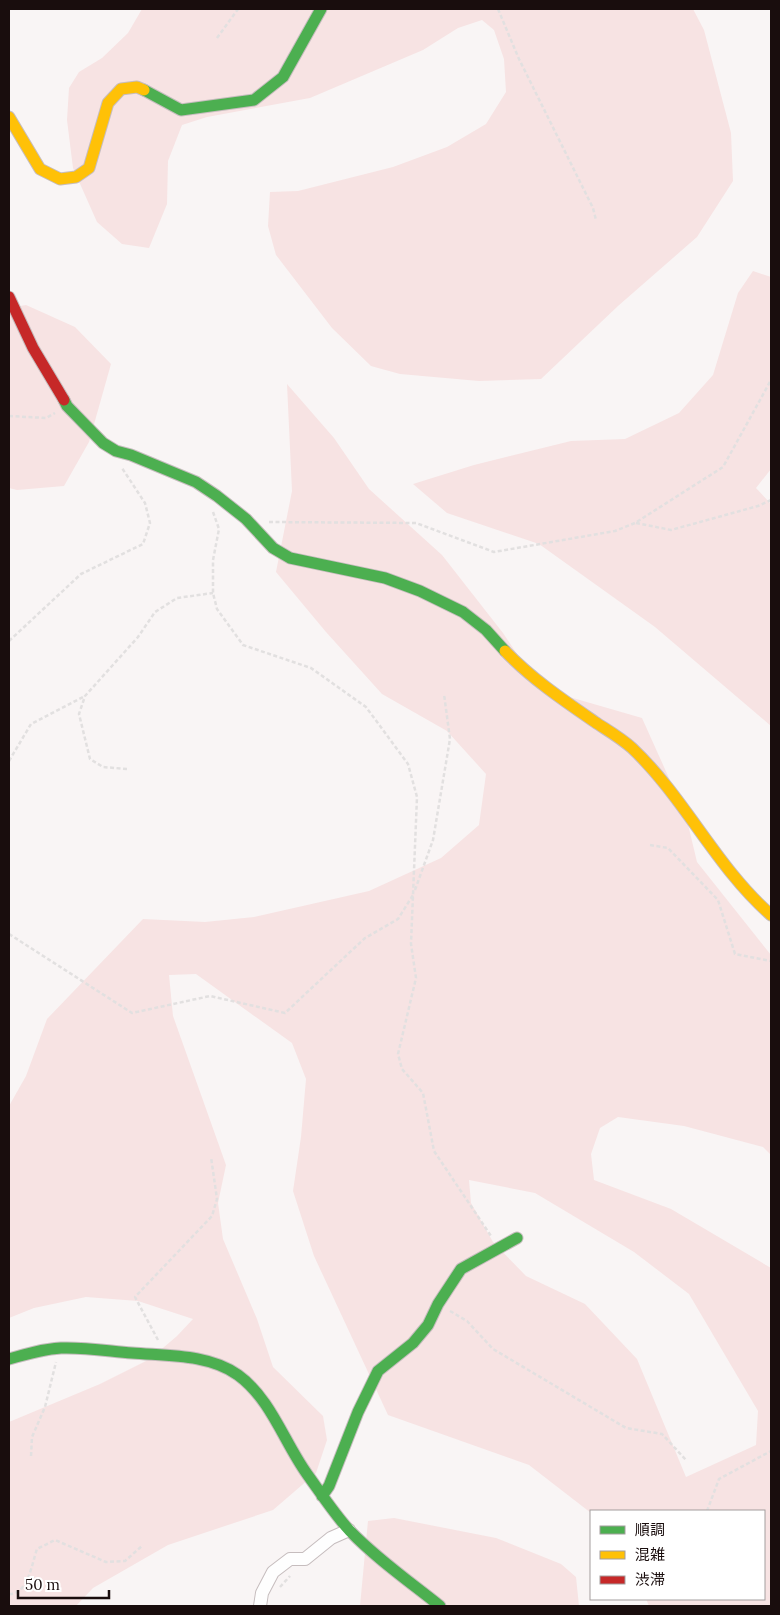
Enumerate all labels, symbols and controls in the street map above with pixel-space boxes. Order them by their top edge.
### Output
legend [590,1510,765,1600]
text: 順調 [635,1520,665,1539]
text: 混雑 [635,1545,665,1564]
scale bar [18,1568,109,1600]
text: 渋滞 [635,1570,665,1589]
text: 50 m [25,1575,60,1594]

